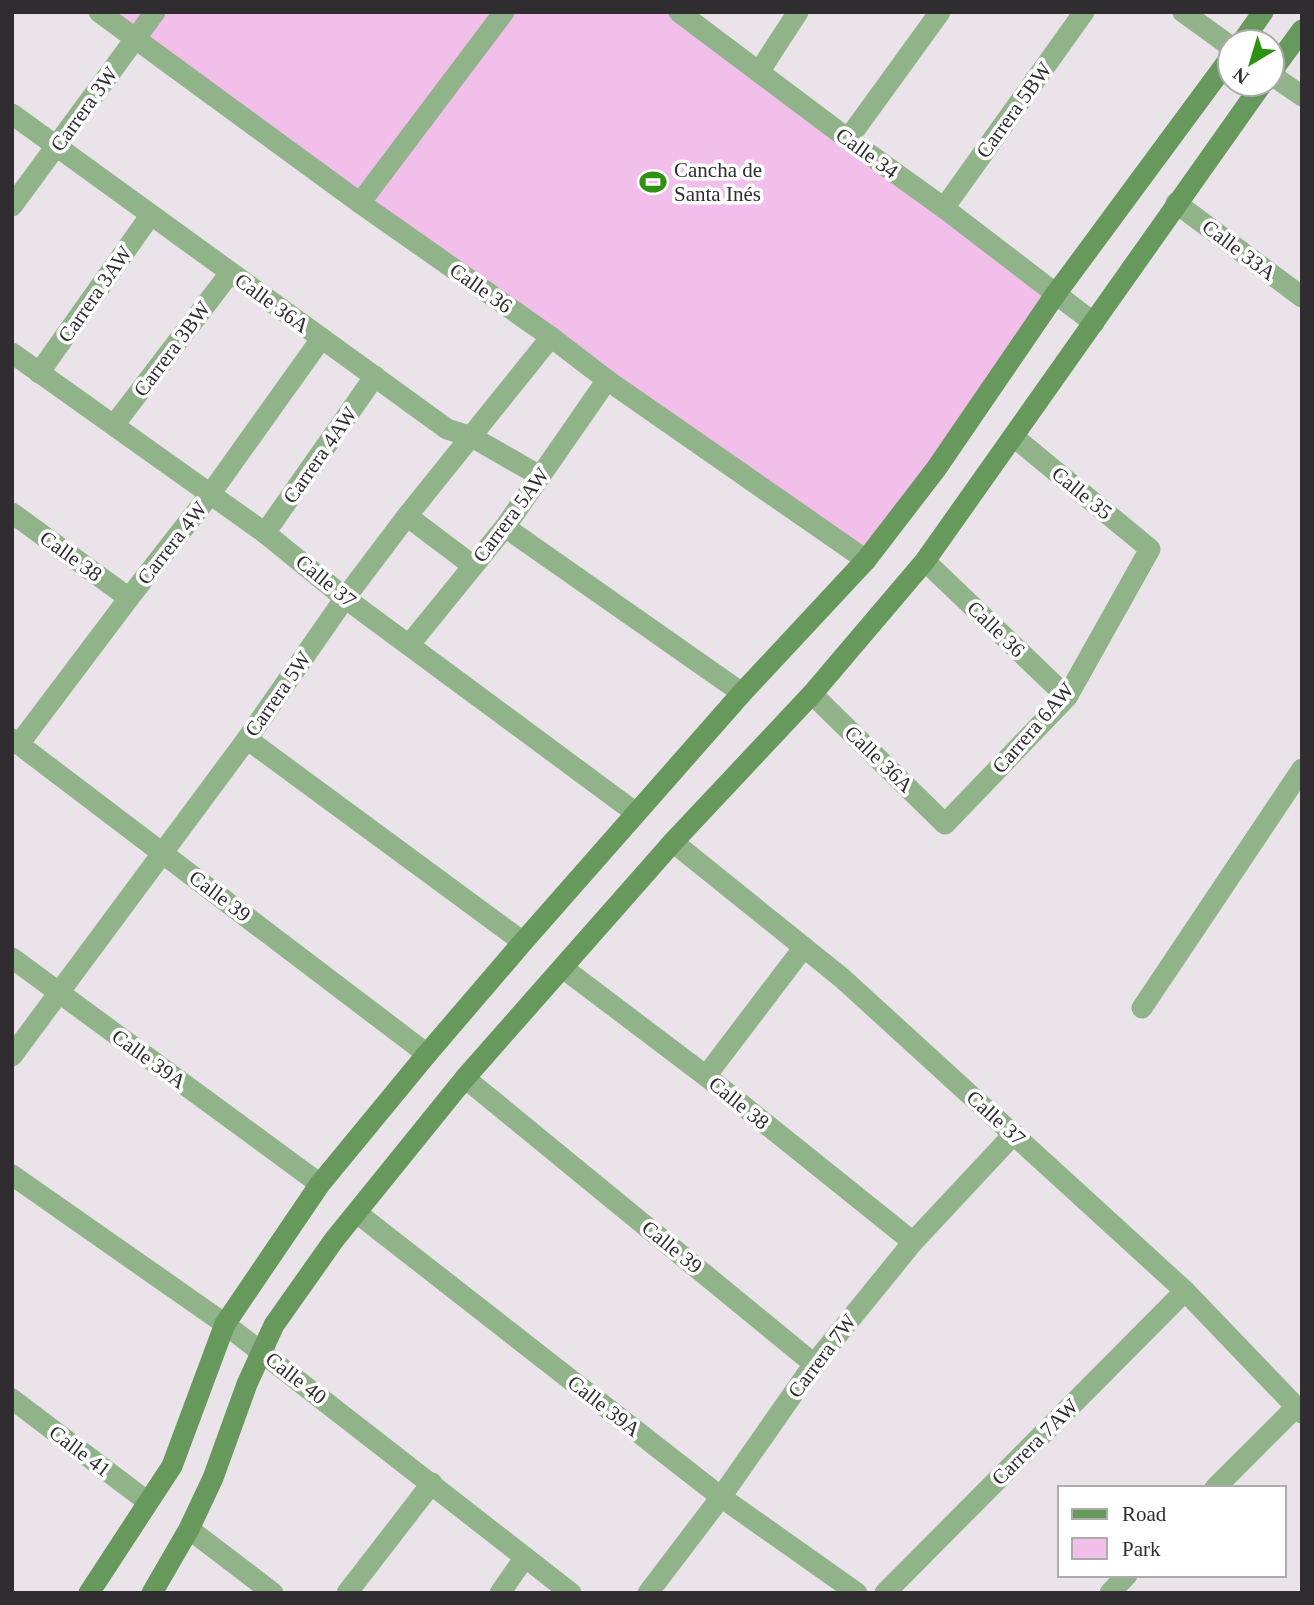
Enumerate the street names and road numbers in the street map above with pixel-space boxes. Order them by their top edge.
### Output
street label: Carrera 5BW [971,57,1057,163]
street label: Carrera 3W [45,62,123,156]
street label: Calle 34 [831,123,903,184]
street label: Calle 33A [1198,215,1281,286]
street label: Carrera 3AW [53,241,137,347]
street label: Calle 36 [445,258,517,318]
street label: Calle 36A [230,268,314,338]
street label: Carrera 3BW [129,297,216,401]
street label: Carrera 4AW [278,402,362,508]
street label: Calle 35 [1047,461,1117,525]
street label: Carrera 5AW [468,463,554,567]
street label: Carrera 4W [132,497,212,589]
street label: Calle 38 [35,526,107,586]
street label: Calle 37 [291,549,361,613]
street label: Calle 36 [962,596,1030,662]
street label: Carrera 5W [240,647,316,741]
street label: Carrera 6AW [987,678,1079,778]
street label: Calle 36A [840,721,919,798]
street label: Calle 39 [185,865,255,927]
street label: Calle 39A [107,1024,191,1094]
street label: Calle 38 [704,1071,774,1135]
street label: Calle 37 [962,1085,1030,1151]
street label: Calle 39 [637,1215,707,1279]
street label: Carrera 7W [783,1309,861,1403]
street label: Calle 40 [261,1347,331,1409]
street label: Calle 39A [563,1370,646,1442]
street label: Carrera 7AW [987,1394,1083,1490]
street label: Calle 41 [45,1420,115,1482]

